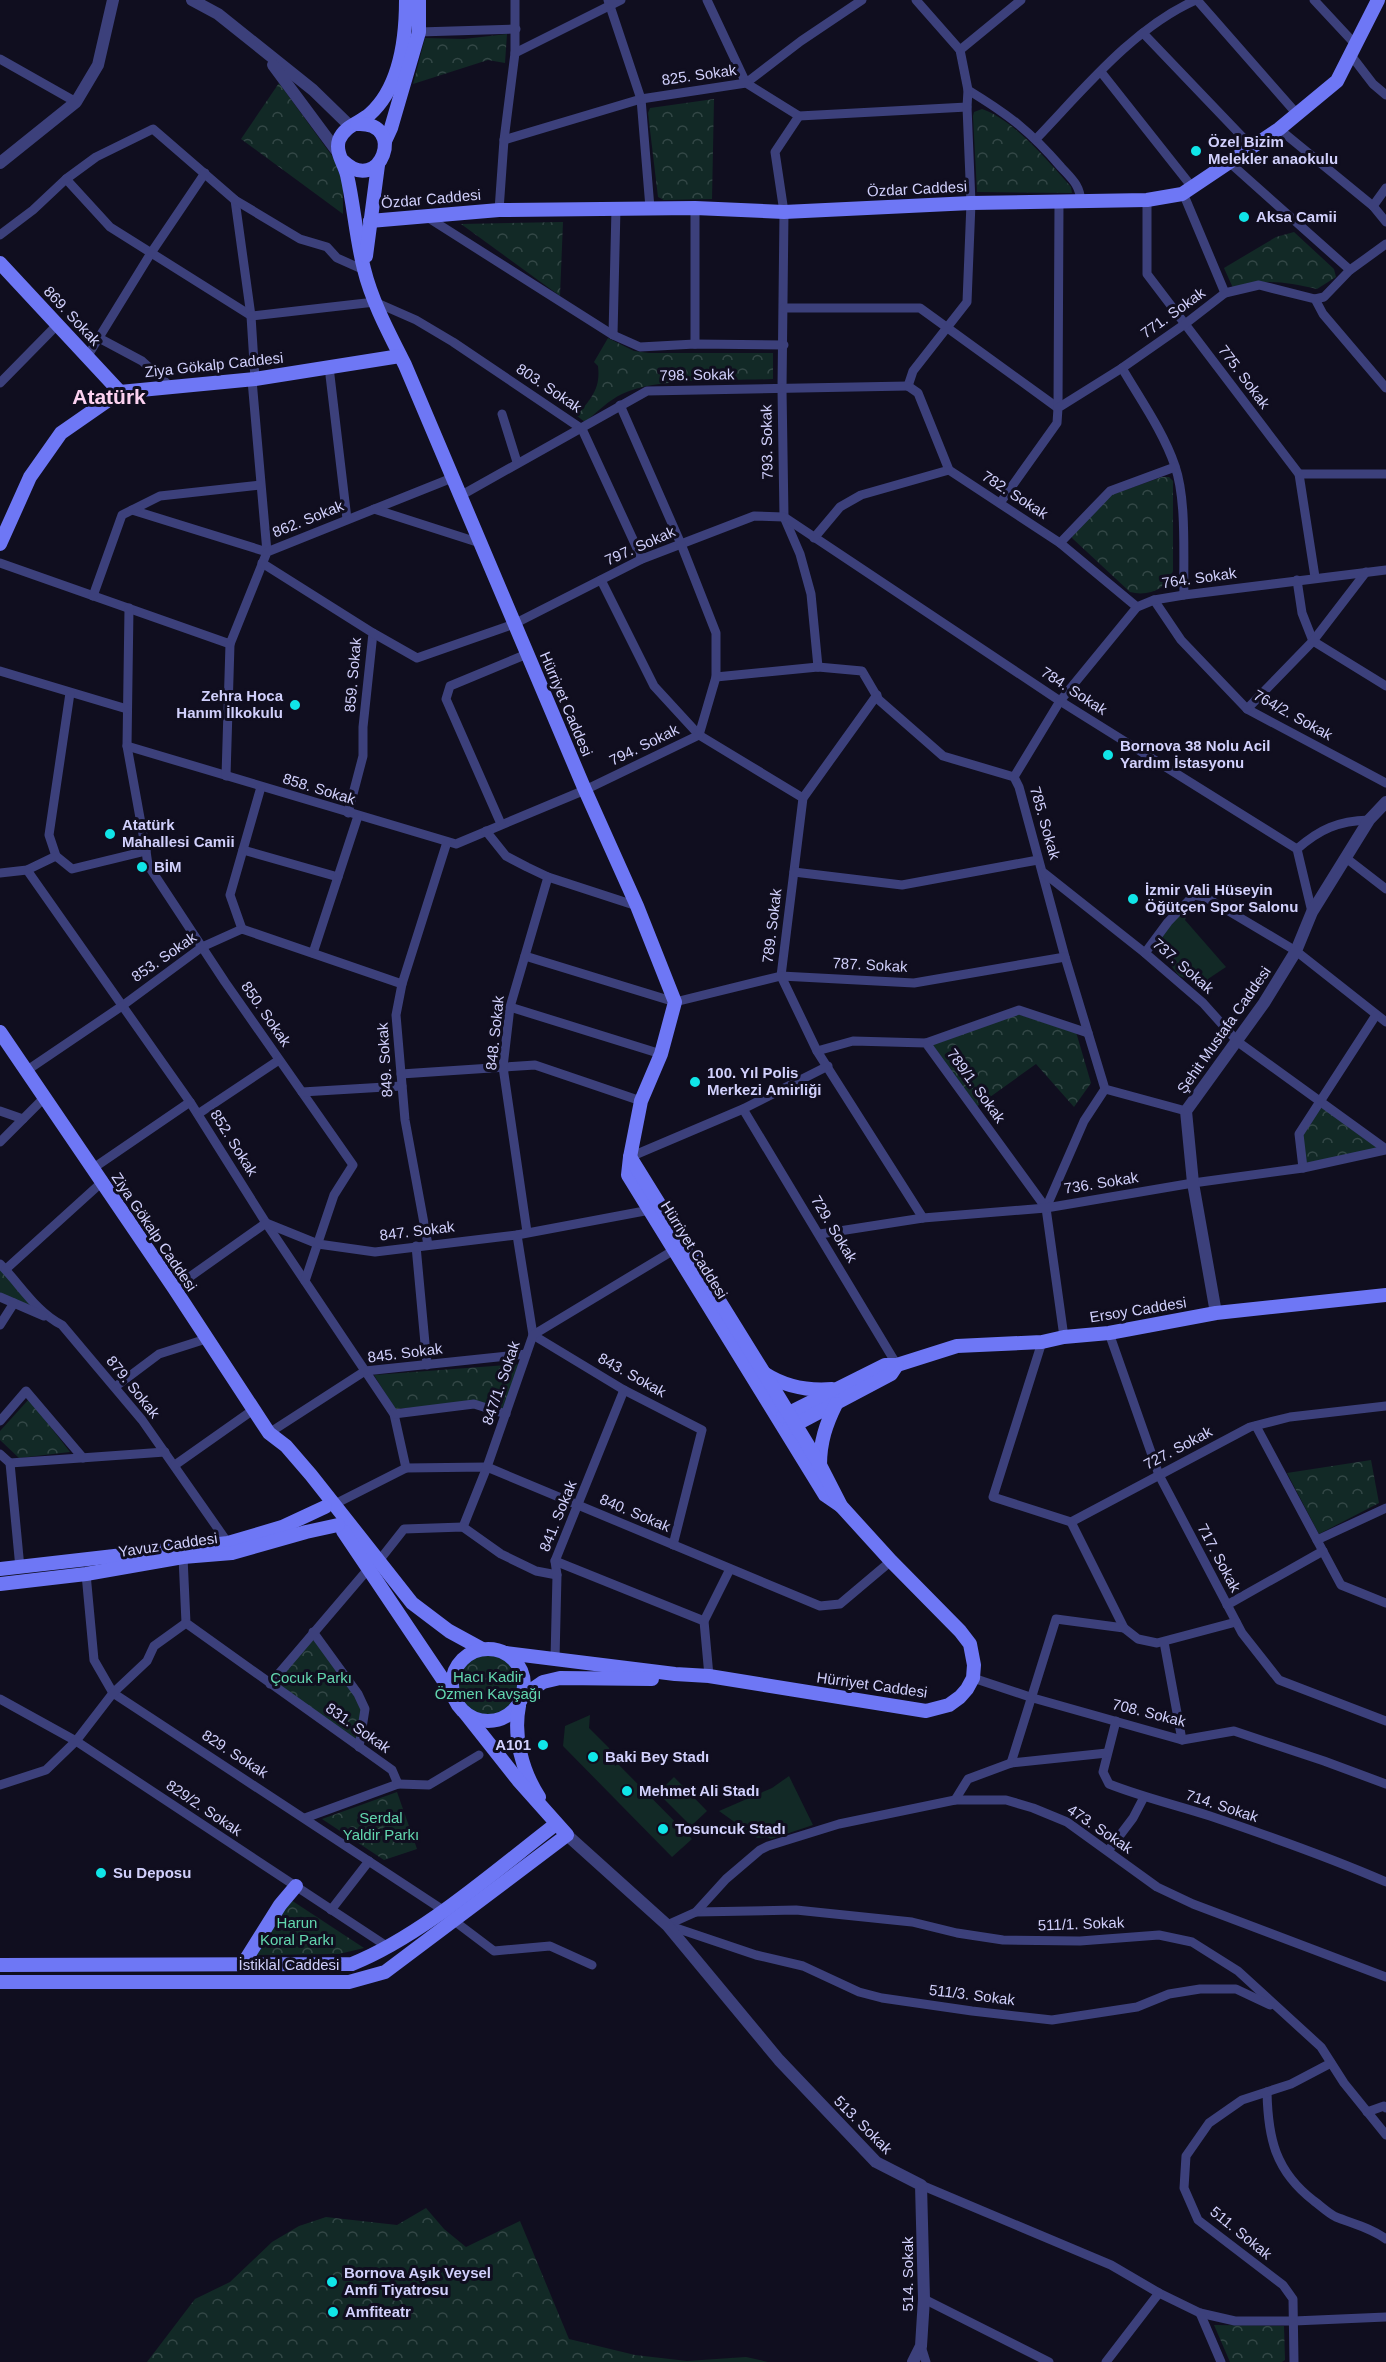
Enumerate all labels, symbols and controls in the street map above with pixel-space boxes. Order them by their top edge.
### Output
street label: 825. Sokak [661,61,738,88]
place label: Özel Bizim Melekler anaokulu [1208,133,1338,167]
marker: Özel Bizim Melekler anaokulu [1189,144,1203,158]
street label: Özdar Caddesi [867,177,967,200]
street label: Özdar Caddesi [380,186,482,211]
place label: Aksa Camii [1256,208,1337,225]
marker: Aksa Camii [1237,210,1251,224]
street label: 869. Sokak [41,282,105,349]
street label: 771. Sokak [1137,283,1208,342]
street label: 775. Sokak [1215,342,1274,412]
street label: Ziya Gökalp Caddesi [144,349,284,380]
street label: 803. Sokak [513,360,586,416]
street label: 798. Sokak [659,365,735,384]
district label: Atatürk [72,385,146,408]
street label: 793. Sokak [757,404,776,480]
street label: 782. Sokak [979,467,1052,522]
street label: 862. Sokak [270,496,346,540]
street label: 797. Sokak [602,522,678,569]
street label: 764. Sokak [1161,564,1238,591]
street label: 859. Sokak [341,636,364,713]
street label: Hürriyet Caddesi [537,649,596,759]
street label: 784. Sokak [1038,663,1111,718]
street label: 764/2. Sokak [1251,686,1336,743]
place label: Zehra Hoca Hanım İlkokulu [176,687,284,721]
marker: Zehra Hoca Hanım İlkokulu [288,698,302,712]
street label: 794. Sokak [606,720,682,769]
place label: Bornova 38 Nolu Acil Yardım İstasyonu [1120,737,1270,771]
marker: Bornova 38 Nolu Acil Yardım İstasyonu [1101,748,1115,762]
street label: 858. Sokak [281,769,358,808]
street label: 785. Sokak [1027,784,1064,862]
place label: Atatürk Mahallesi Camii [122,816,235,850]
marker: Atatürk Mahallesi Camii [103,827,117,841]
place label: BİM [154,858,182,875]
marker: BİM [135,860,149,874]
place label: İzmir Vali Hüseyin Öğütçen Spor Salonu [1145,881,1298,915]
street label: 789. Sokak [758,887,785,964]
marker: İzmir Vali Hüseyin Öğütçen Spor Salonu [1126,892,1140,906]
street label: 853. Sokak [128,928,200,985]
street label: 737. Sokak [1149,935,1218,997]
street label: 787. Sokak [832,954,908,975]
street label: Şehit Mustafa Caddesi [1173,963,1274,1096]
street label: 850. Sokak [238,978,295,1050]
street label: 848. Sokak [482,994,507,1071]
street label: 849. Sokak [373,1022,396,1098]
street label: 789/1. Sokak [944,1045,1009,1127]
place label: 100. Yıl Polis Merkezi Amirliği [707,1064,821,1098]
marker: 100. Yıl Polis Merkezi Amirliği [688,1075,702,1089]
street label: 852. Sokak [207,1106,262,1179]
street label: 736. Sokak [1063,1168,1140,1197]
street label: Ziya Gökalp Caddesi [108,1169,200,1294]
street label: 729. Sokak [808,1192,861,1266]
street label: Hürriyet Caddesi [658,1198,731,1302]
street label: 847. Sokak [379,1217,456,1244]
street label: Ersoy Caddesi [1088,1293,1187,1326]
street label: 847/1. Sokak [478,1338,523,1427]
street label: 845. Sokak [367,1339,444,1366]
street label: 843. Sokak [595,1349,670,1400]
street label: 879. Sokak [103,1352,164,1422]
street label: 727. Sokak [1141,1422,1215,1473]
street label: 841. Sokak [536,1477,580,1554]
street label: 840. Sokak [597,1490,674,1535]
street label: 717. Sokak [1194,1521,1245,1595]
street label: Yavuz Caddesi [117,1529,219,1560]
park label: Hacı Kadir Özmen Kavşağı [435,1668,541,1702]
street label: Hürriyet Caddesi [816,1668,929,1701]
park label: Çocuk Parkı [270,1669,352,1686]
street label: 708. Sokak [1111,1695,1188,1730]
street label: 831. Sokak [323,1699,394,1756]
street label: 829. Sokak [199,1726,272,1781]
place label: A101 [495,1736,531,1753]
marker: A101 [536,1738,550,1752]
place label: Baki Bey Stadı [605,1748,709,1765]
marker: Baki Bey Stadı [586,1750,600,1764]
street label: 829/2. Sokak [163,1776,246,1839]
place label: Mehmet Ali Stadı [639,1782,759,1799]
marker: Mehmet Ali Stadı [620,1784,634,1798]
street label: 714. Sokak [1184,1786,1261,1825]
street label: 473. Sokak [1064,1801,1137,1857]
park label: Serdal Yaldir Parkı [343,1809,419,1843]
place label: Tosuncuk Stadı [675,1820,786,1837]
marker: Tosuncuk Stadı [656,1822,670,1836]
place label: Su Deposu [113,1864,191,1881]
marker: Su Deposu [94,1866,108,1880]
street label: 511/1. Sokak [1037,1913,1125,1934]
park label: Harun Koral Parkı [260,1914,334,1948]
street label: İstiklal Caddesi [239,1956,339,1973]
street label: 511/3. Sokak [928,1981,1016,2008]
street label: 513. Sokak [831,2092,896,2158]
street label: 511. Sokak [1207,2203,1276,2263]
street label: 514. Sokak [899,2236,916,2312]
place label: Bornova Aşık Veysel Amfi Tiyatrosu [344,2264,491,2298]
marker: Bornova Aşık Veysel Amfi Tiyatrosu [325,2275,339,2289]
place label: Amfiteatr [345,2303,411,2320]
marker: Amfiteatr [326,2305,340,2319]

